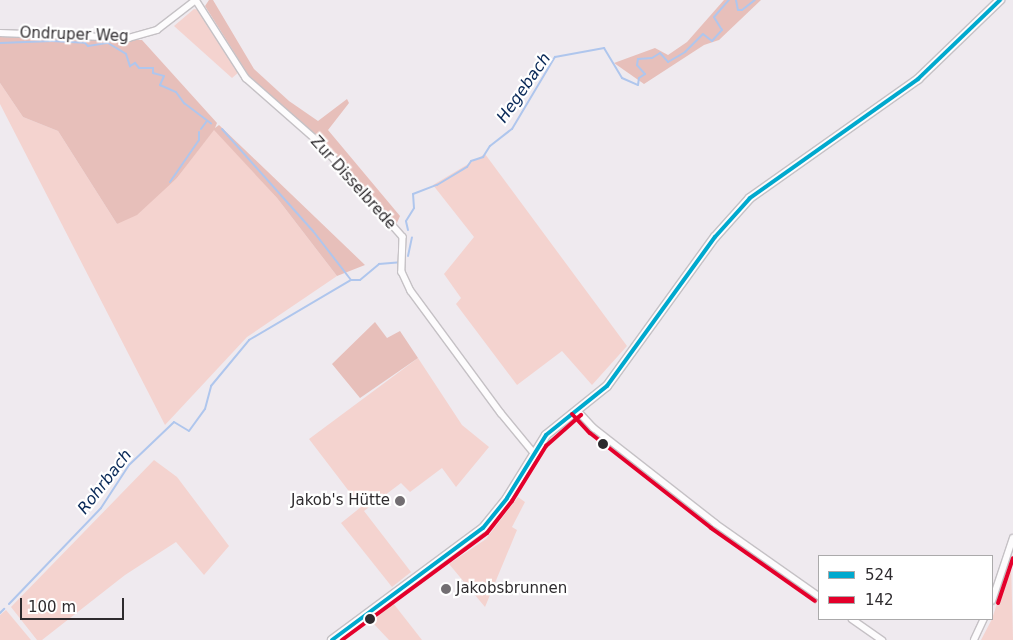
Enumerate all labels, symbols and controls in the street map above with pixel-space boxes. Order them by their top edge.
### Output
street label: Ondruper Weg [19,24,129,46]
water label: Hegebach [493,49,555,127]
street label: Zur Disselbrede [307,133,399,233]
unlabelled marker [598,439,608,449]
water label: Rohrbach [74,446,136,518]
place label: Jakob's Hütte [291,492,390,510]
marker: Jakob's Hütte [394,495,406,507]
legend [818,555,993,620]
text: 524 [865,566,894,584]
place label: Jakobsbrunnen [456,580,567,598]
marker: Jakobsbrunnen [440,583,452,595]
scale bar [22,588,126,620]
text: 142 [865,591,894,609]
text: 100 m [28,598,76,616]
unlabelled marker [365,614,375,624]

